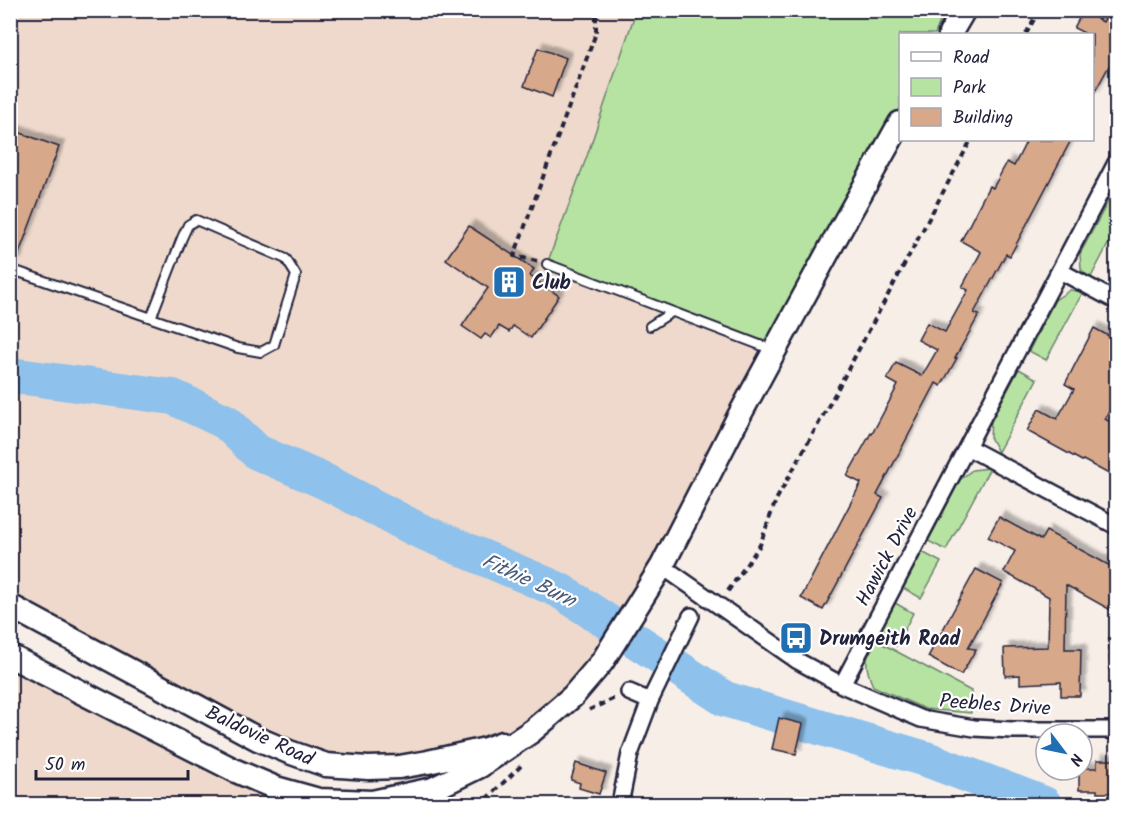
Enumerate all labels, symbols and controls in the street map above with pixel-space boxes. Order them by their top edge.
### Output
legend [899,33,1094,141]
text: Road [953,44,990,73]
text: Park [953,74,986,103]
text: Building [953,104,1013,133]
building icon: Club [491,264,527,300]
place label: Club [532,268,571,300]
street label: Hawick Drive [848,501,927,613]
water label: Fithie Burn [476,545,582,618]
bus stop icon: Drumgeith Road [778,620,814,656]
place label: Drumgeith Road [819,624,962,656]
street label: Peebles Drive [938,686,1052,726]
street label: Baldovie Road [200,698,320,776]
north arrow [1034,722,1094,782]
scale bar [36,743,188,781]
text: N [1062,748,1089,770]
text: 50 m [45,751,85,780]

